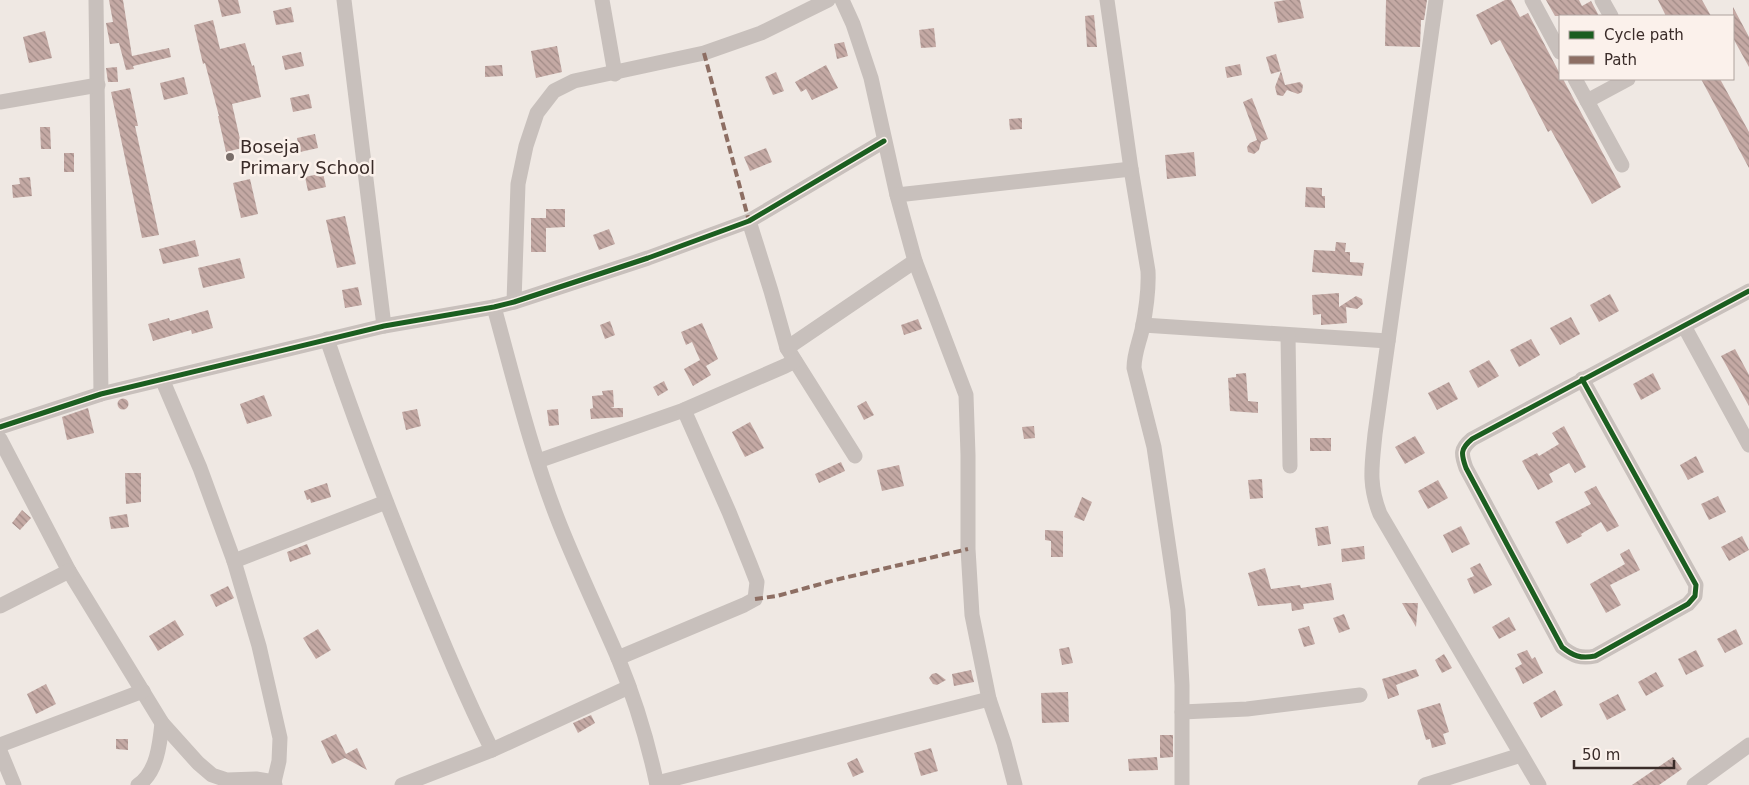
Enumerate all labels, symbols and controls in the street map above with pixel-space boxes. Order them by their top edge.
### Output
legend [1559,15,1734,80]
text: Cycle path [1604,26,1684,44]
text: Path [1604,51,1637,69]
place label: Boseja Primary School [240,136,375,178]
marker: Boseja Primary School [224,151,236,163]
scale bar [1574,738,1674,770]
text: 50 m [1582,746,1620,764]

